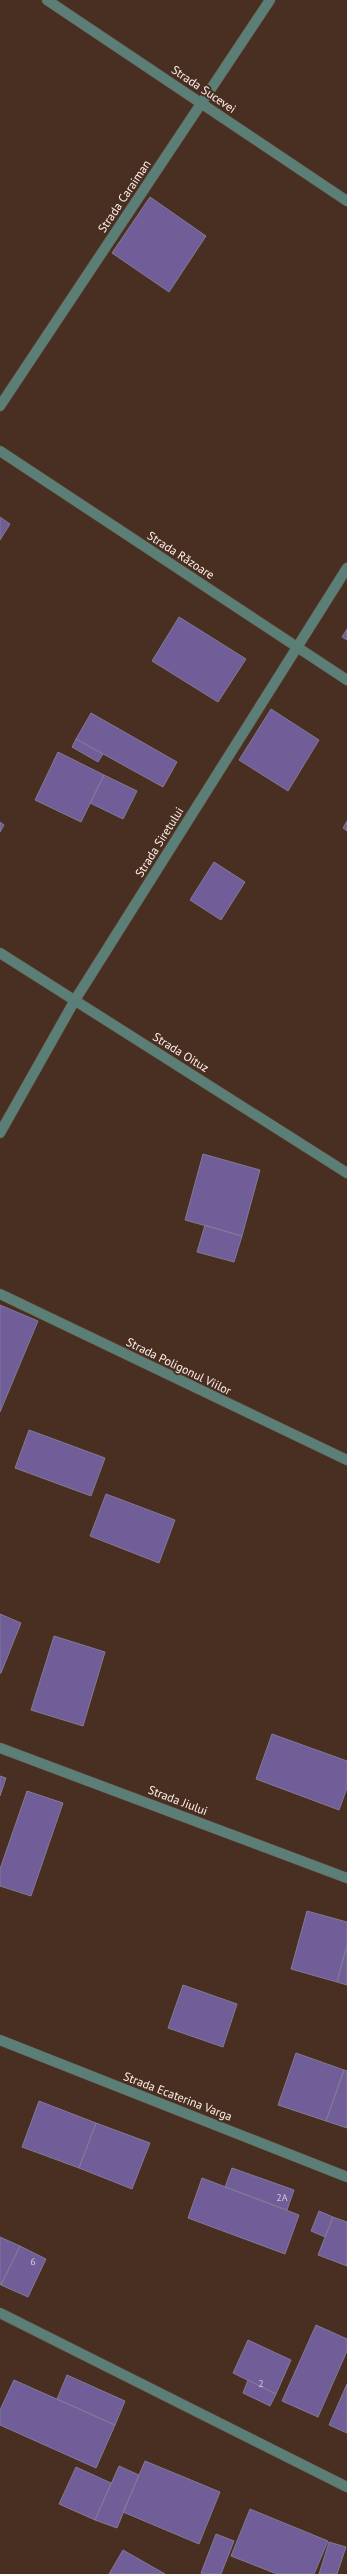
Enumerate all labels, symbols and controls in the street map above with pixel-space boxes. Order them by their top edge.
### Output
street label: Strada Sucevei [169,62,239,116]
street label: Strada Caraiman [94,157,154,235]
street label: Strada Răzoare [145,528,217,582]
street label: Strada Siretului [132,804,186,880]
street label: Strada Oituz [150,1029,212,1075]
street label: Strada Poligonul Viilor [124,1334,234,1398]
street label: Strada Jiului [146,1782,210,1818]
street label: Strada Ecaterina Varga [122,2068,235,2124]
house number: 2A [276,2191,288,2204]
house number: 6 [30,2255,36,2268]
house number: 2 [258,2377,264,2390]

